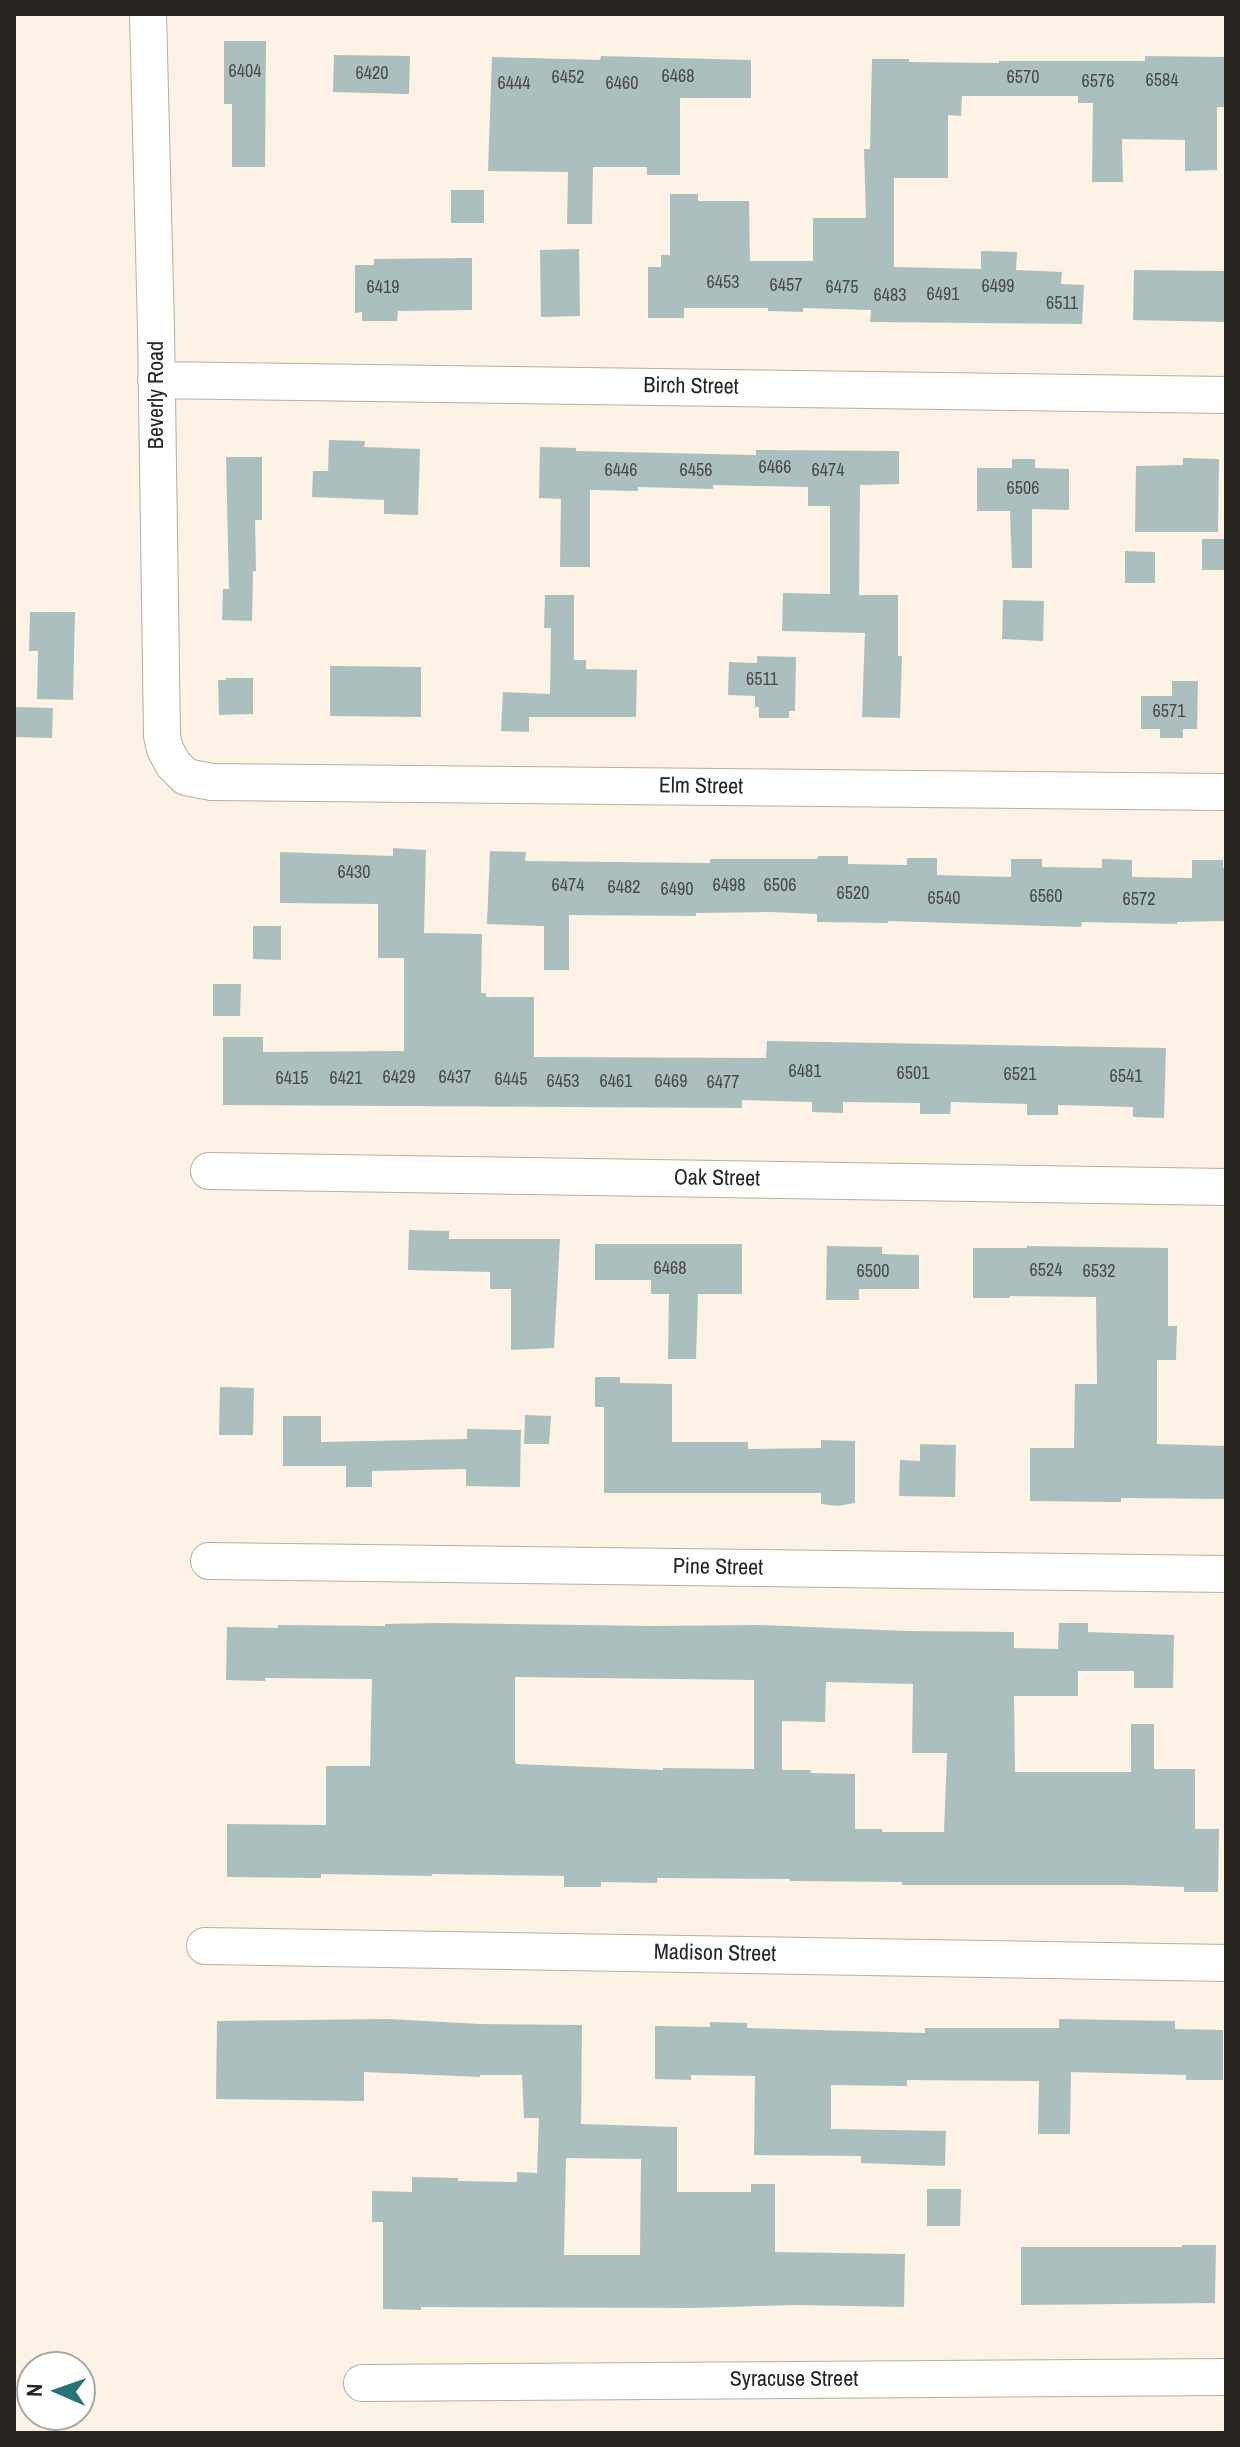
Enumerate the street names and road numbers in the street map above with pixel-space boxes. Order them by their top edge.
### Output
street label: Beverly Road [144,341,170,449]
street label: Birch Street [643,373,739,401]
street label: Elm Street [659,773,743,801]
street label: Oak Street [674,1165,760,1193]
street label: Pine Street [673,1554,763,1582]
street label: Madison Street [654,1940,776,1968]
street label: Syracuse Street [730,2367,858,2393]

